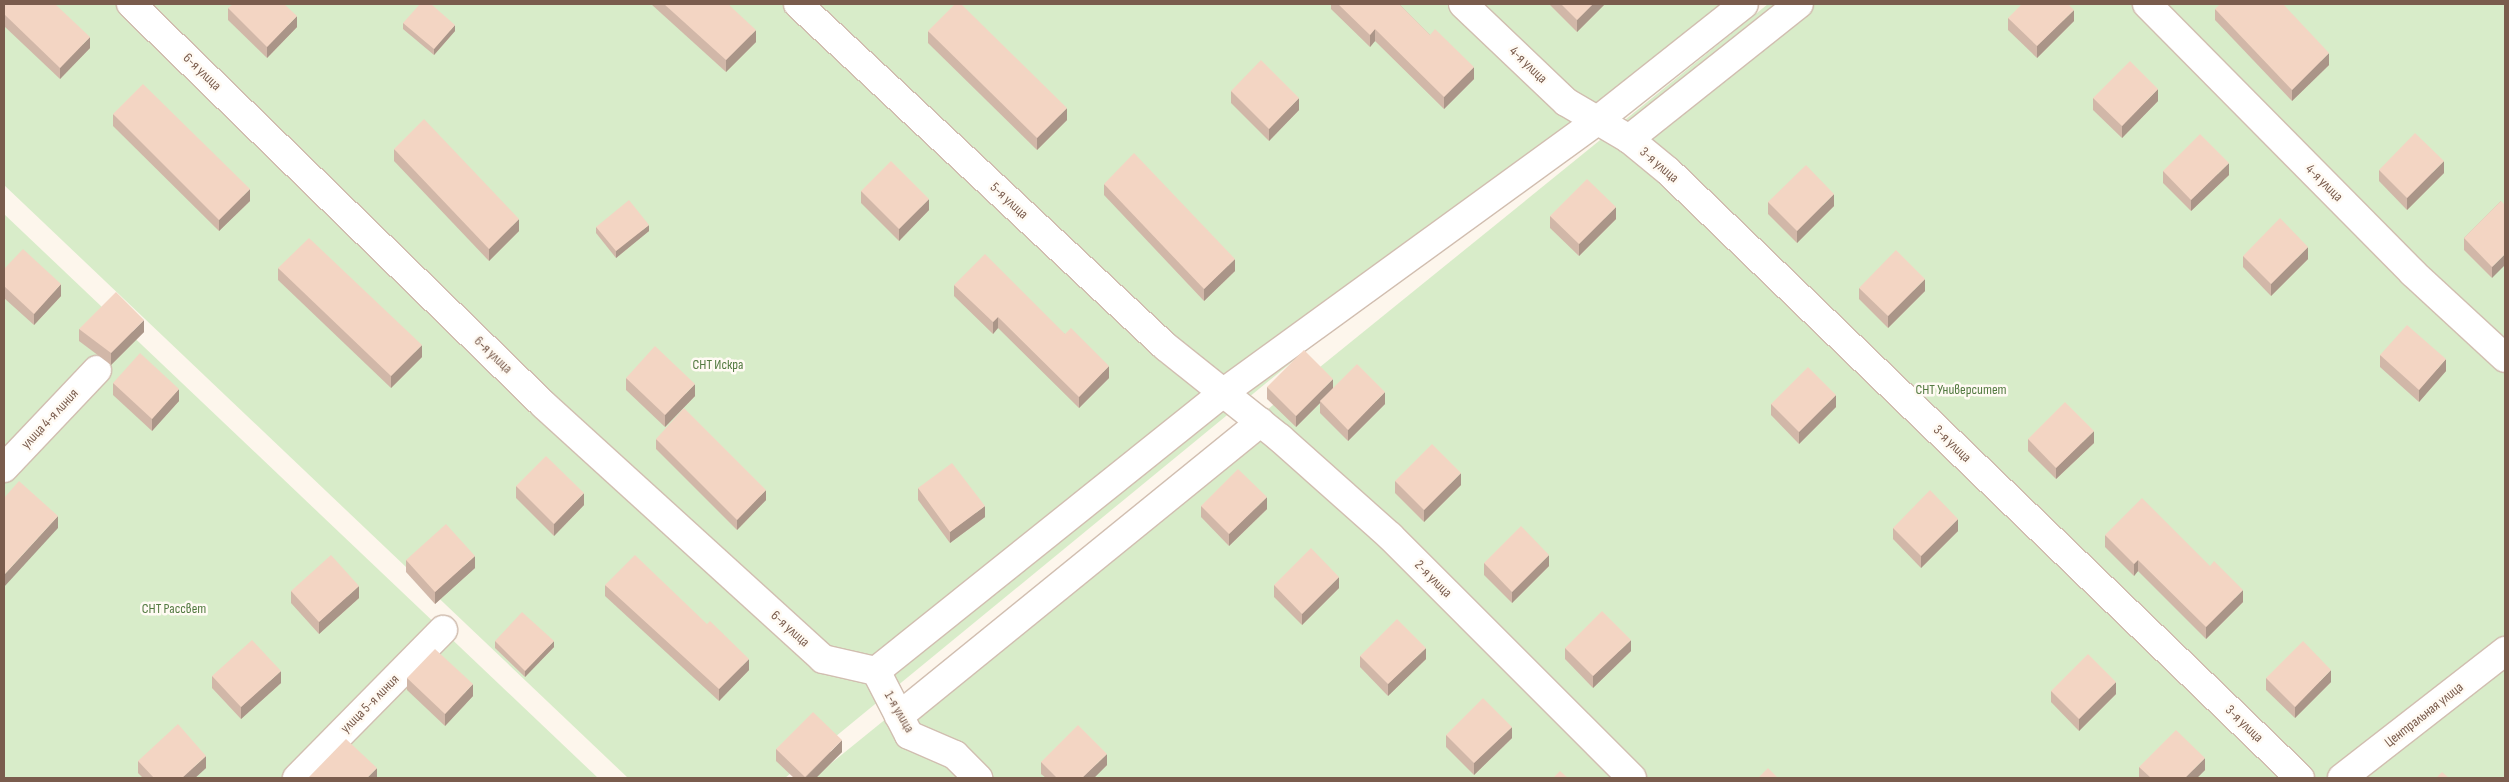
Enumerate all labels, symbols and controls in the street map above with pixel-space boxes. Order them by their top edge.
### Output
street label: 4-я улица [1506,43,1550,87]
street label: 6-я улица [180,50,224,94]
street label: 3-я улица [1636,144,1682,186]
street label: 4-я улица [2302,161,2346,205]
street label: 5-я улица [987,179,1031,223]
street label: 6-я улица [471,333,515,377]
park label: СНТ Искра [693,357,743,373]
park label: СНТ Университет [1915,382,2007,398]
street label: улица 4-я линия [18,385,82,453]
street label: 3-я улица [1930,422,1974,466]
street label: 2-я улица [1411,557,1455,601]
park label: СНТ Рассвет [142,601,206,617]
street label: 6-я улица [767,607,813,651]
street label: улица 5-я линия [337,671,403,737]
street label: Центральная улица [2381,679,2467,751]
street label: 1-я улица [880,688,918,736]
street label: 3-я улица [2222,702,2266,746]

